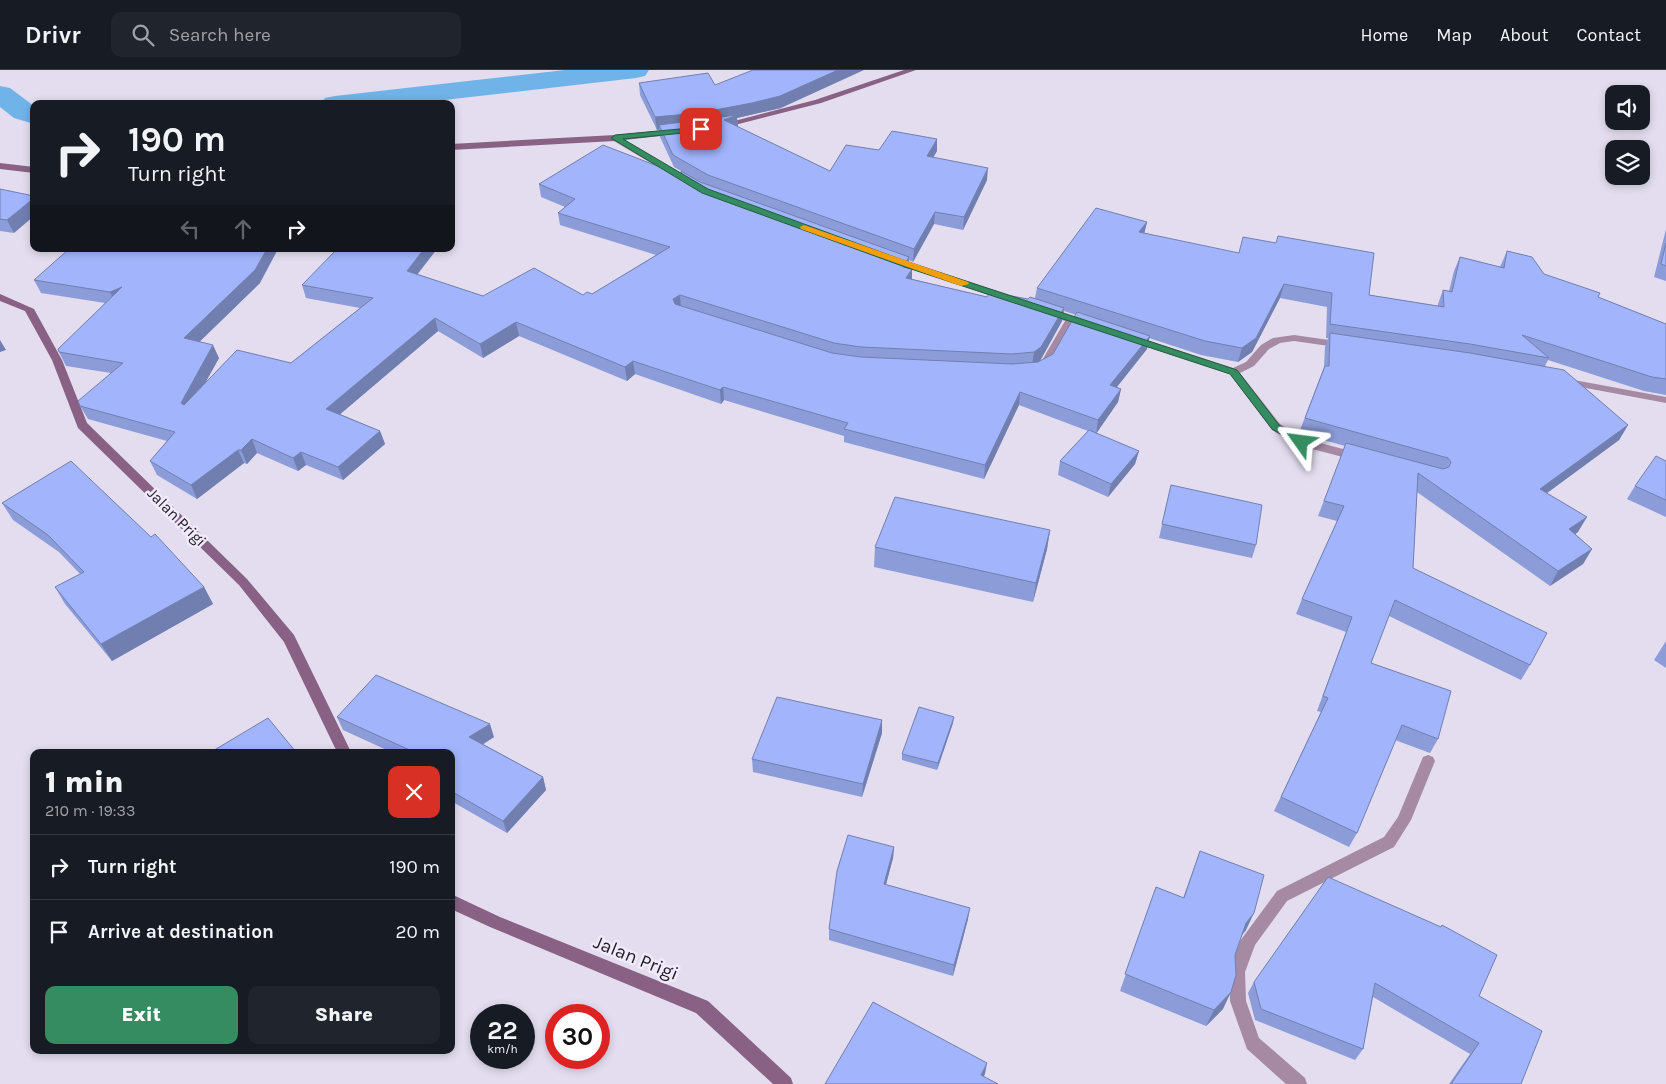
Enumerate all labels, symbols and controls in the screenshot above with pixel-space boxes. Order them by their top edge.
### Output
search box [111,12,461,57]
text: Drivr [25,21,81,49]
icon: search [129,21,157,49]
text: Search here [169,24,271,46]
text: Home [1360,24,1408,46]
text: Map [1436,24,1472,46]
text: About [1500,24,1549,46]
text: Contact [1577,24,1641,46]
map controls [1605,85,1650,185]
button: sound [1605,85,1650,130]
pin [680,108,722,150]
icon: arrive [687,115,715,143]
text: 190 m [128,119,226,160]
icon: right [45,120,110,185]
button: layers [1605,140,1650,185]
text: Turn right [128,161,226,187]
icon: left [176,215,204,243]
icon: ahead [229,215,257,243]
icon: right [282,215,310,243]
position arrow [1274,415,1326,467]
street label: Jalan Prigi [144,484,210,550]
text: 1 min [45,764,124,800]
button: close [388,766,440,818]
text: 210 m · 19:33 [45,801,135,820]
icon: right [45,853,73,881]
text: Turn right [88,856,177,878]
text: 190 m [389,856,440,878]
icon: arrive [45,918,73,946]
text: Arrive at destination [88,921,274,943]
text: 20 m [395,921,440,943]
street label: Jalan Prigi [590,931,682,985]
button: Exit [45,986,238,1044]
button: Share [248,986,440,1044]
speed limit sign: 30 [545,1004,610,1069]
text: 22 [487,1016,518,1045]
text: km/h [487,1042,518,1056]

